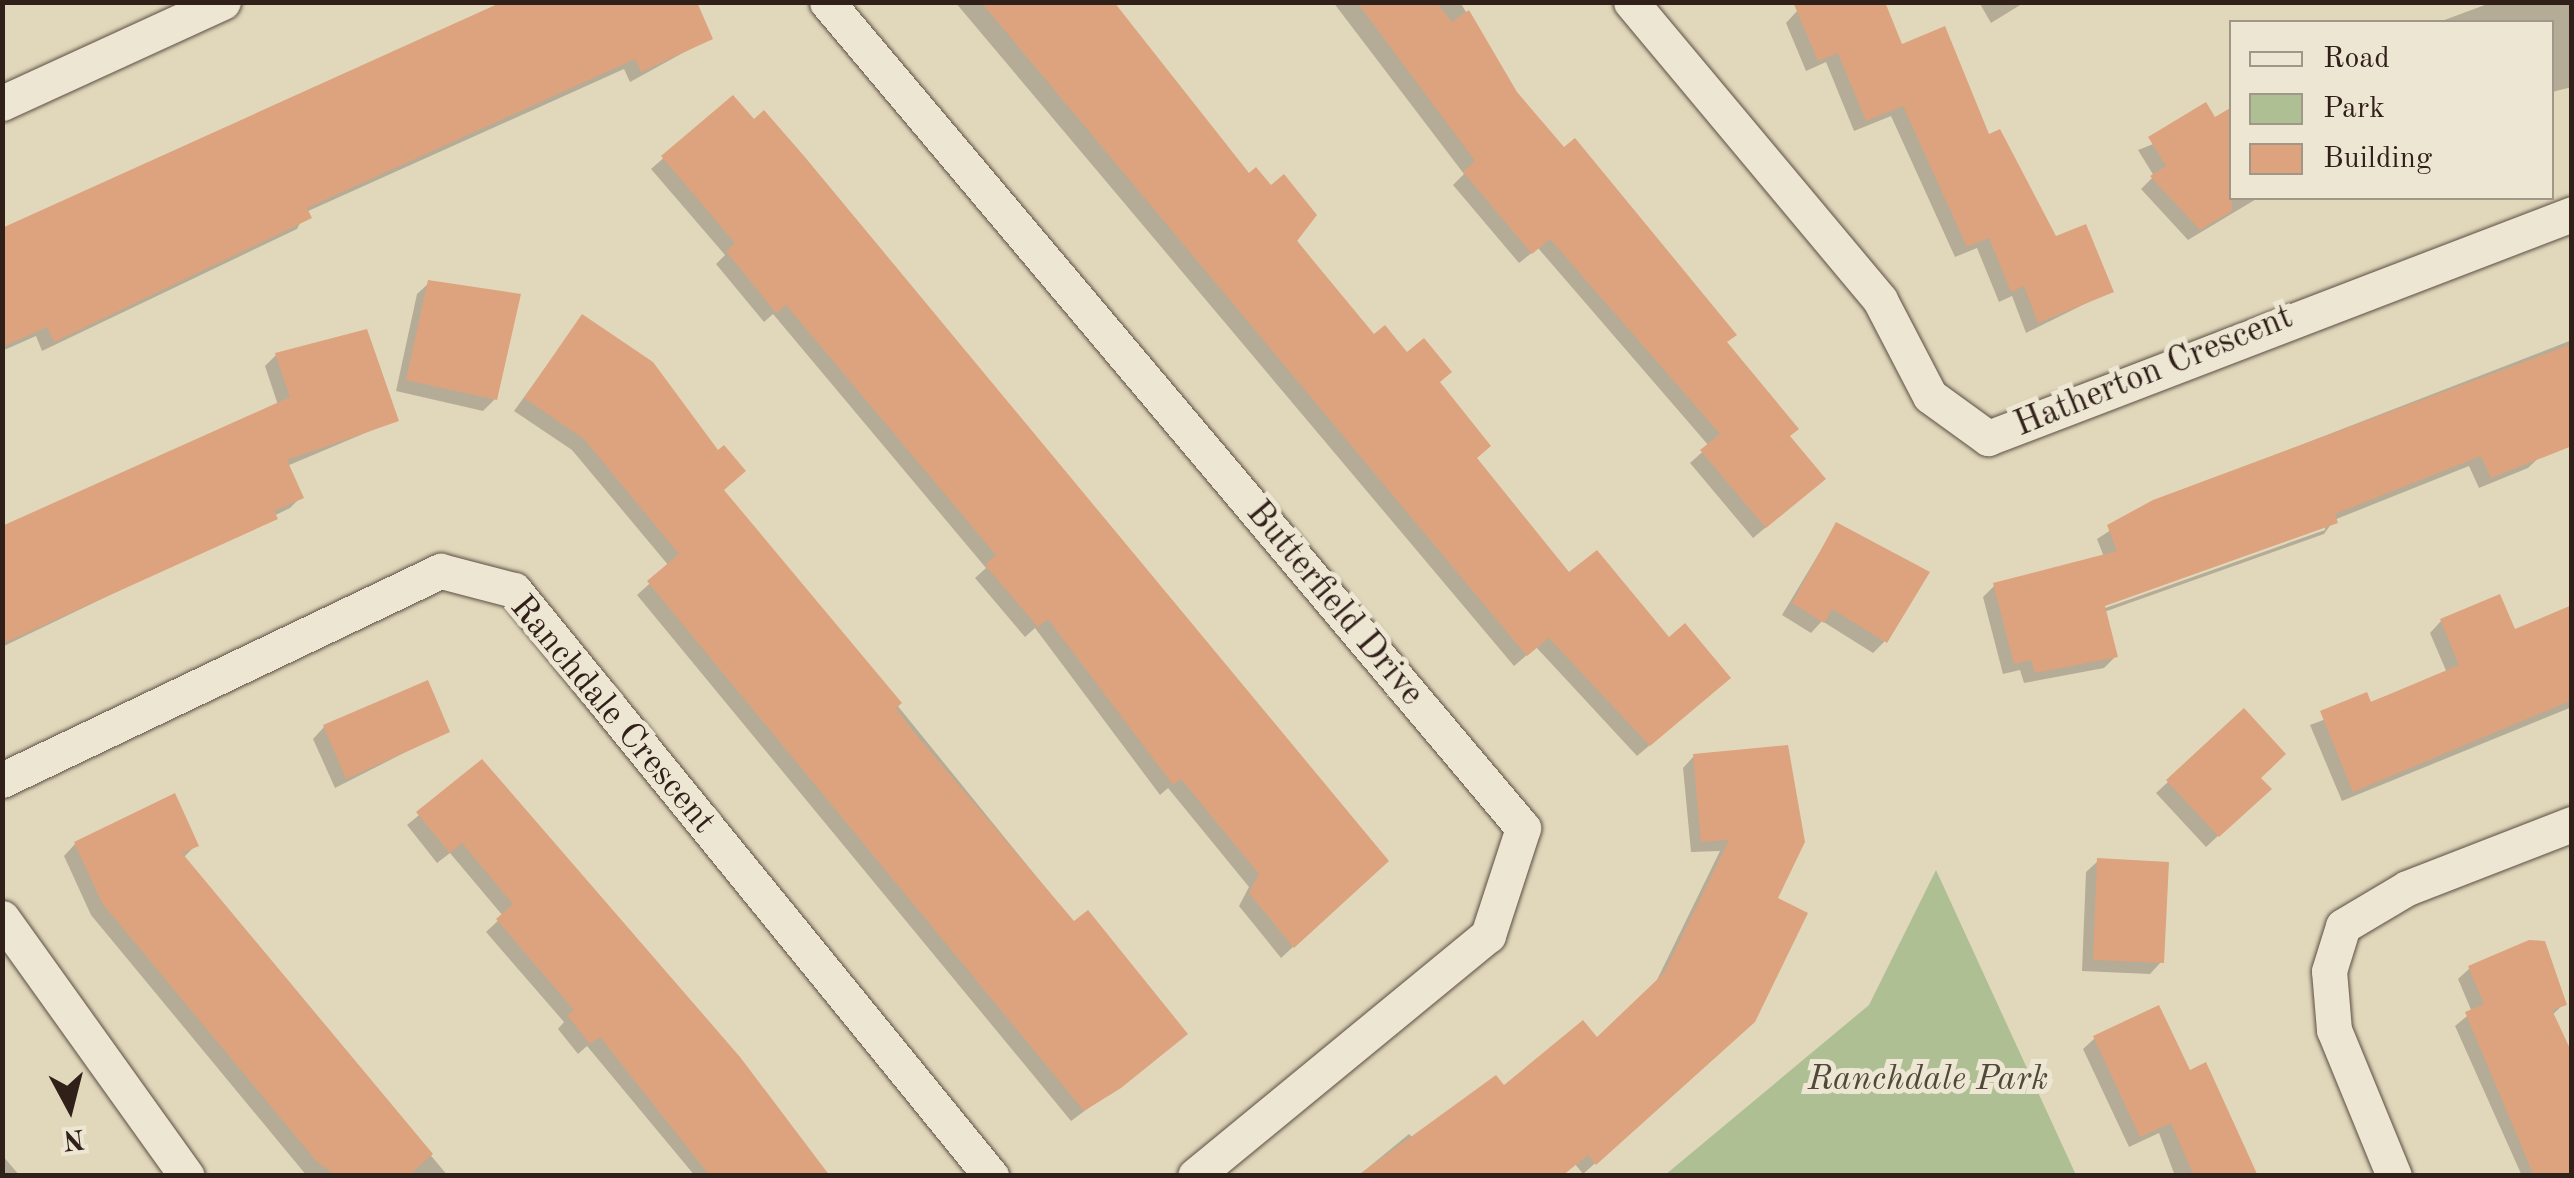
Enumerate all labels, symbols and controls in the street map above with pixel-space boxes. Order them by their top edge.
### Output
legend [2229,20,2554,200]
text: Road [2323,44,2390,74]
text: Park [2323,94,2385,124]
text: Building [2323,144,2432,174]
street label: Hatherton Crescent [2009,297,2299,447]
street label: Butterfield Drive [1236,493,1432,715]
street label: Ranchdale Crescent [500,587,724,843]
north arrow [20,1058,120,1158]
park label: Ranchdale Park [1808,1059,2048,1101]
text: N [61,1123,86,1153]

